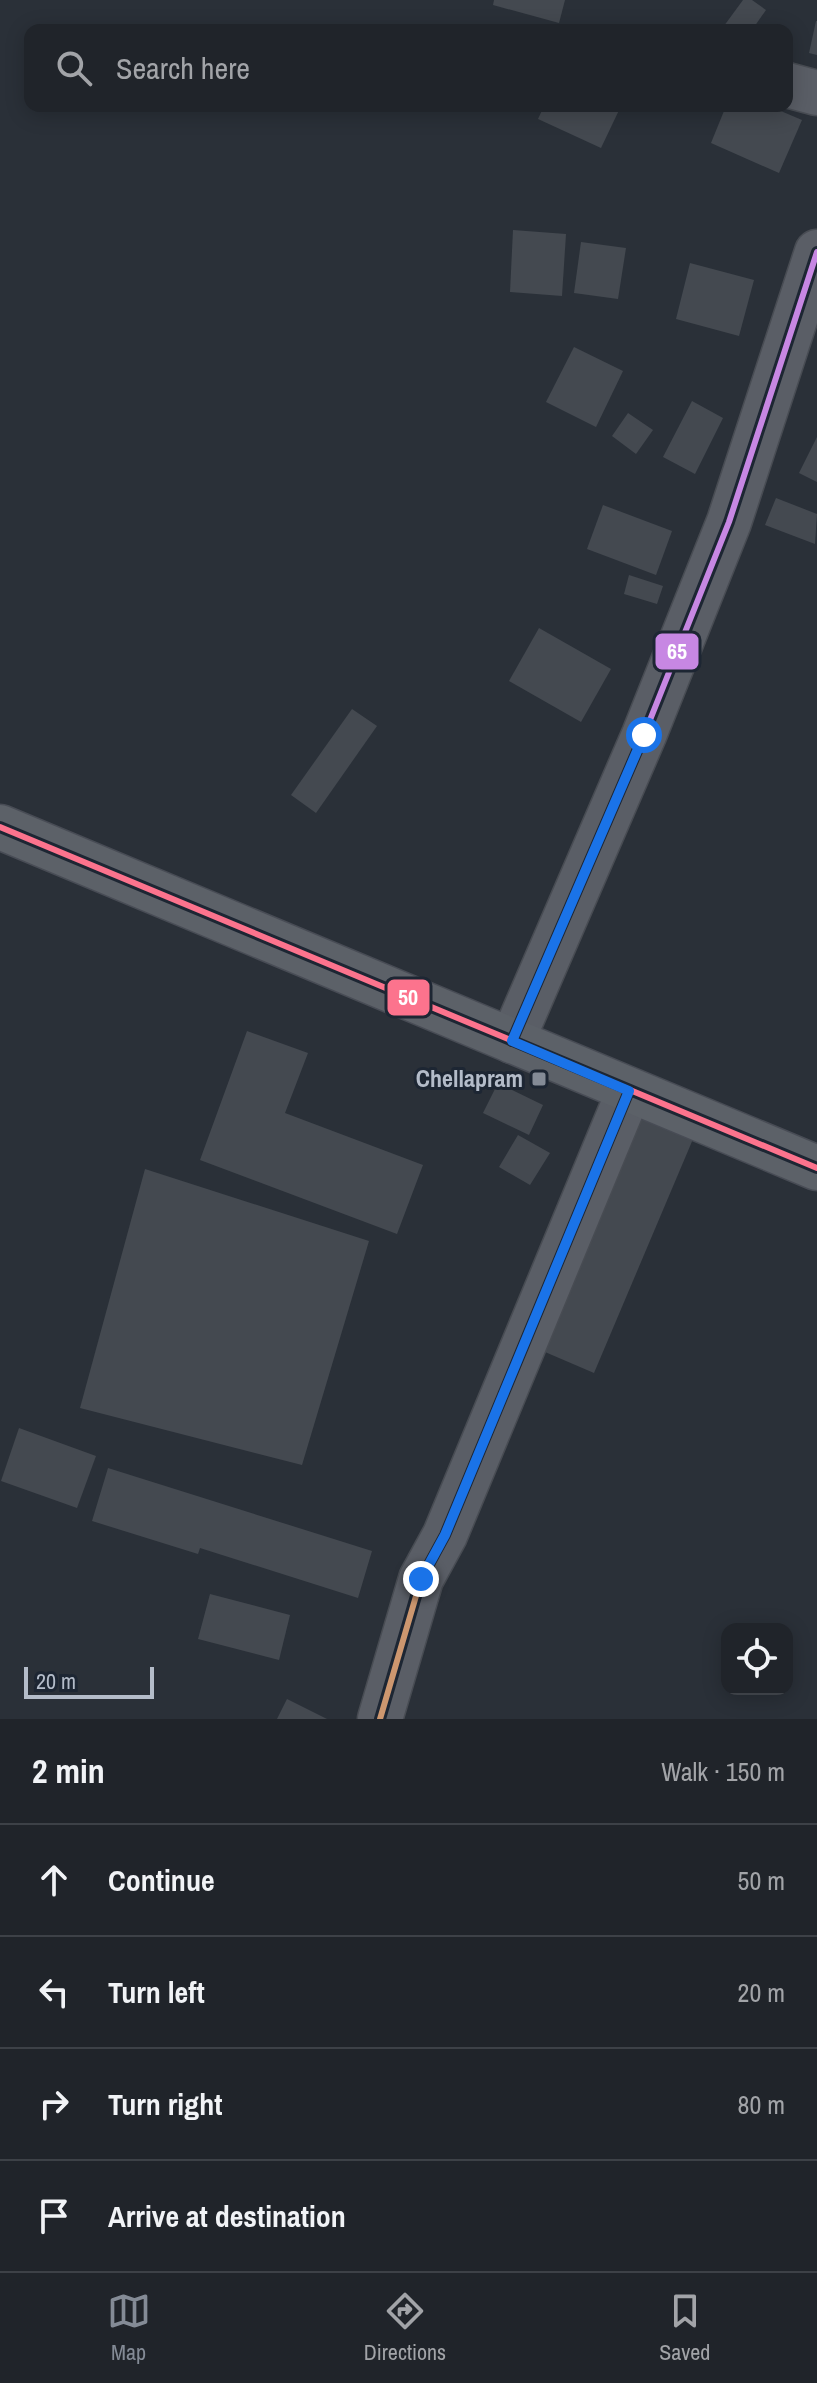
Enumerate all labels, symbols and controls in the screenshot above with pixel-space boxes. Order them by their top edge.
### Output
search box [24,24,793,112]
icon: search [52,46,96,90]
text: Search here [116,48,250,88]
line badge: 65 [654,632,700,671]
text: 65 [667,636,687,666]
route start [626,717,662,753]
line badge: 50 [386,978,431,1017]
text: 50 [398,982,418,1012]
place label: Chellapram [416,1062,523,1094]
marker: Chellapram [530,1070,548,1088]
route end [403,1561,439,1597]
map controls [721,1623,793,1695]
button: locate [721,1623,793,1695]
scale bar [24,1663,154,1699]
text: 20 m [36,1666,76,1696]
text: 2 min [32,1748,105,1794]
text: Walk · 150 m [661,1754,785,1789]
icon: ahead [32,1858,76,1902]
text: Continue [108,1860,215,1900]
text: 50 m [738,1863,785,1898]
icon: left [32,1970,76,2014]
text: Turn left [108,1972,205,2012]
text: 20 m [738,1975,785,2010]
icon: right [32,2082,76,2126]
text: Turn right [108,2084,222,2124]
text: 80 m [738,2087,785,2122]
icon: arrive [32,2194,76,2238]
text: Arrive at destination [108,2196,346,2236]
tab: Map [107,2289,151,2367]
tab: Directions [364,2289,446,2367]
tab: Saved [659,2289,710,2367]

